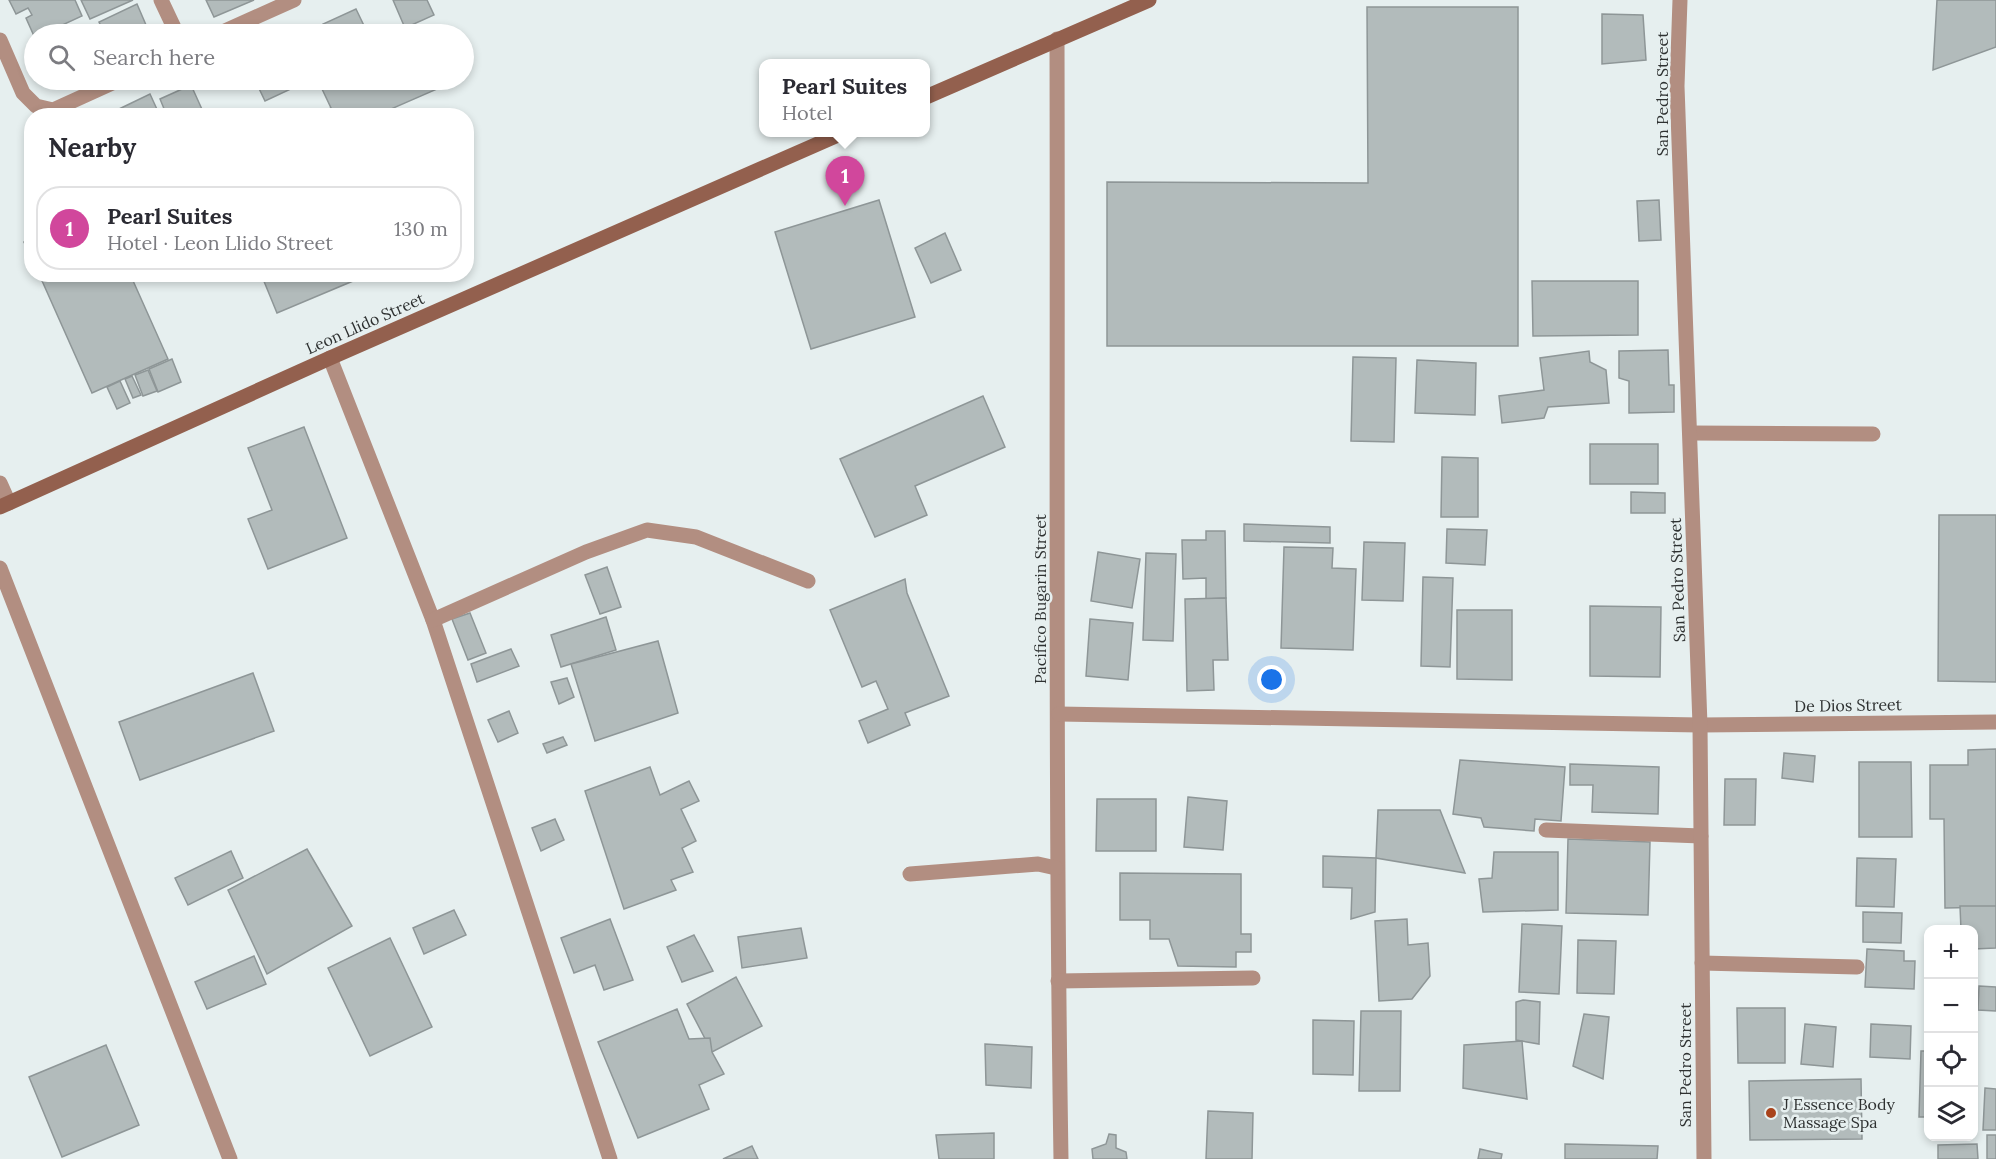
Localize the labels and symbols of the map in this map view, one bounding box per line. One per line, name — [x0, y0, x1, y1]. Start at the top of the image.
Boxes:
street label: San Pedro Street — [1652, 31, 1672, 156]
pin: 1 — [826, 156, 864, 206]
street label: Leon Llido Street — [303, 288, 428, 358]
street label: Pacifico Bugarin Street — [1030, 513, 1050, 684]
street label: San Pedro Street — [1665, 517, 1689, 643]
your location — [1257, 665, 1286, 694]
street label: De Dios Street — [1794, 694, 1903, 716]
street label: San Pedro Street — [1675, 1002, 1695, 1127]
place label: J Essence Body Massage Spa — [1782, 1094, 1895, 1132]
marker: J Essence Body Massage Spa — [1764, 1106, 1778, 1120]

